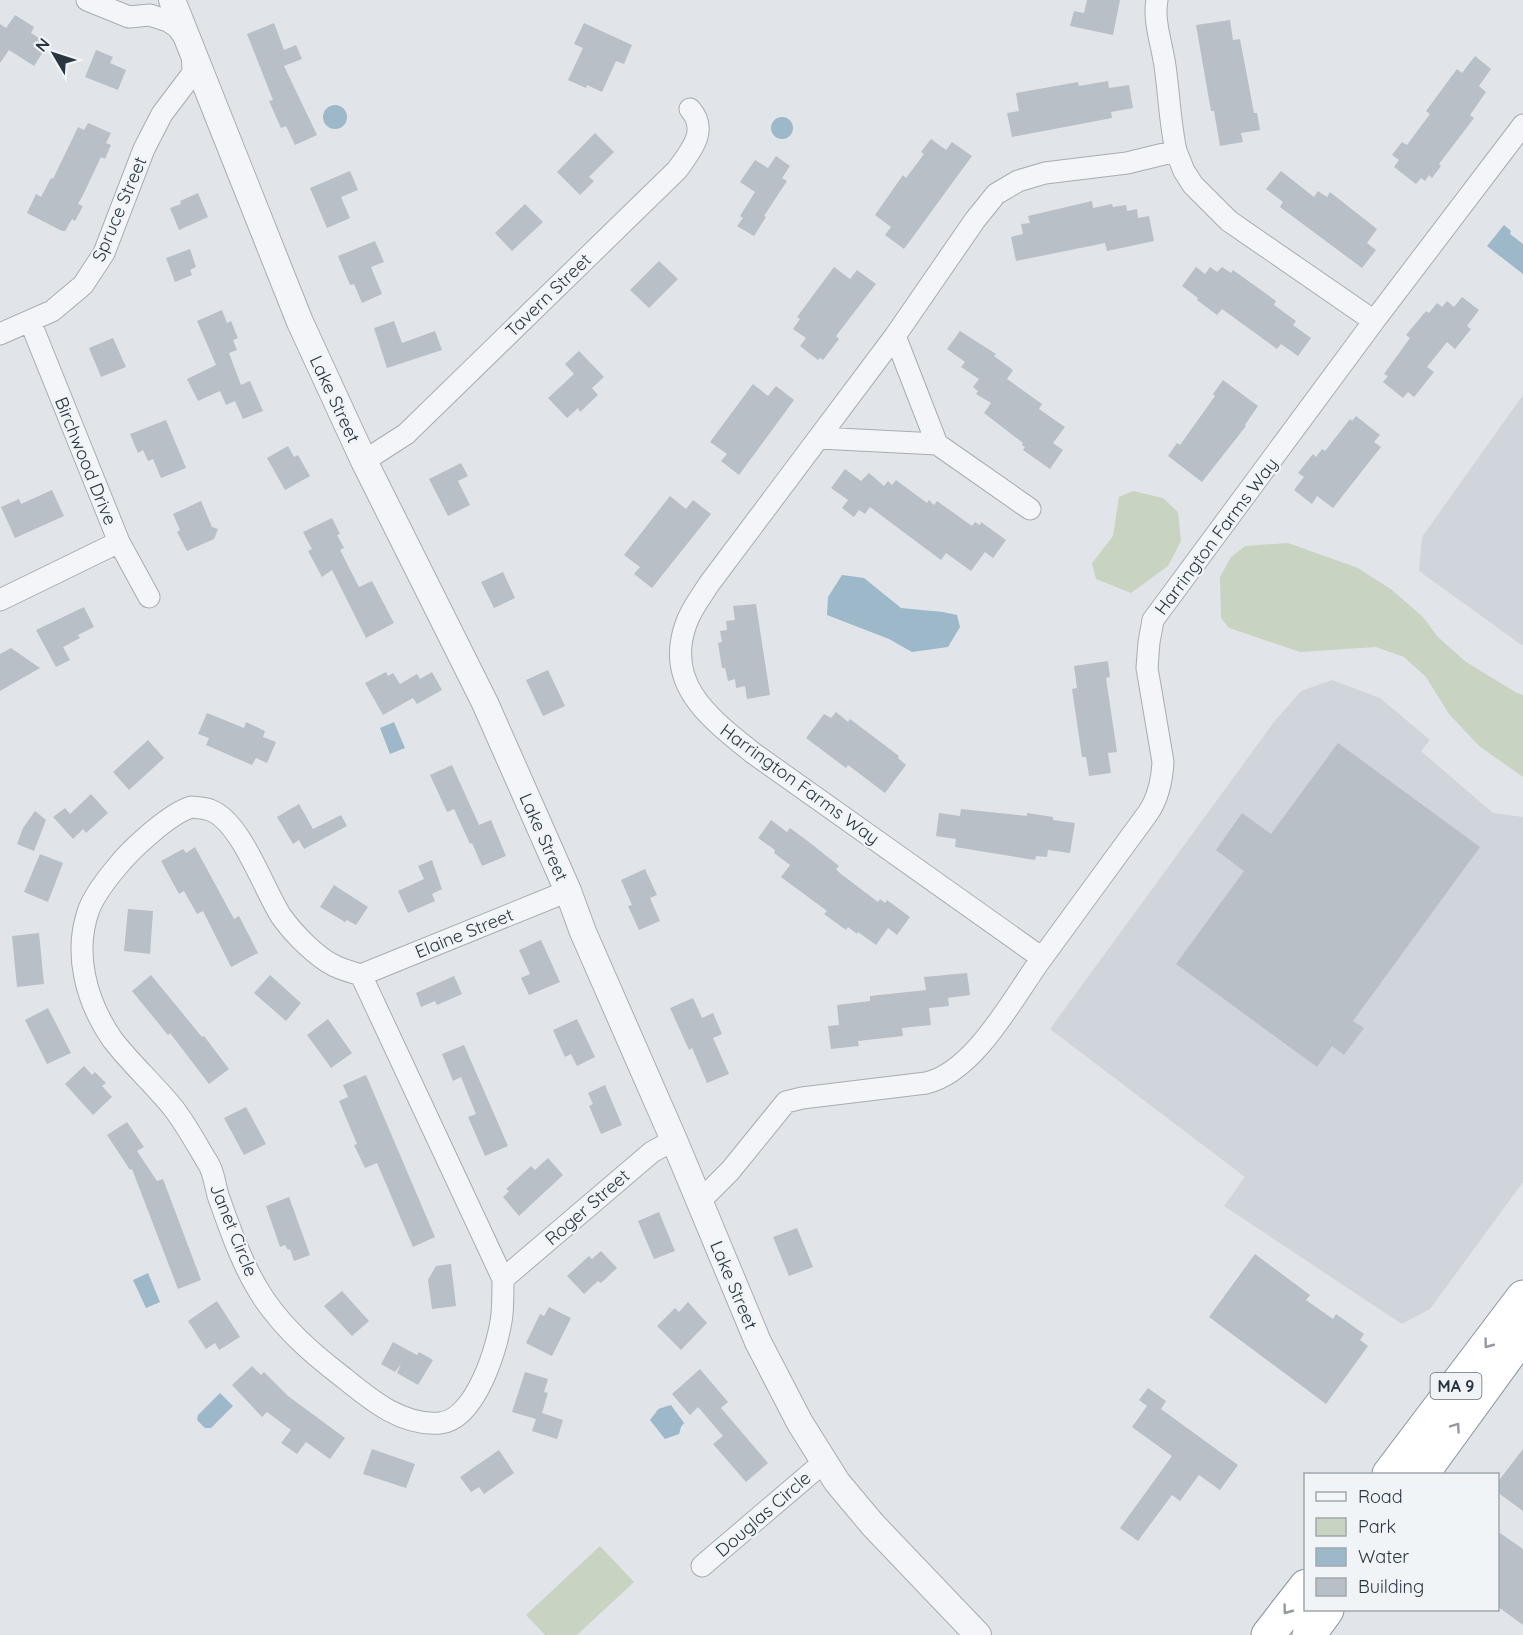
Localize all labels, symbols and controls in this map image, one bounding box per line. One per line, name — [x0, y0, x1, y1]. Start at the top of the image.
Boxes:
north arrow — [24, 24, 84, 84]
text: N — [31, 34, 54, 55]
street label: Spruce Street — [87, 153, 151, 265]
street label: Tavern Street — [500, 248, 596, 342]
street label: Lake Street — [305, 352, 365, 446]
street label: Birchwood Drive — [50, 394, 122, 528]
street label: Harrington Farms Way — [1149, 453, 1283, 619]
street label: Harrington Farms Way — [716, 718, 884, 850]
street label: Lake Street — [514, 789, 574, 885]
street label: Elaine Street — [412, 903, 516, 963]
street label: Roger Street — [540, 1164, 634, 1250]
street label: Janet Circle — [205, 1180, 263, 1280]
street label: Lake Street — [705, 1237, 763, 1333]
one-way arrow — [1485, 1337, 1496, 1348]
road number: MA 9 — [1430, 1373, 1482, 1399]
one-way arrow — [1449, 1423, 1460, 1434]
street label: Douglas Circle — [710, 1466, 816, 1562]
legend — [1304, 1473, 1499, 1611]
text: Road — [1358, 1485, 1403, 1508]
text: Park — [1358, 1515, 1396, 1538]
text: Water — [1358, 1545, 1409, 1568]
text: Building — [1358, 1575, 1424, 1598]
one-way arrow — [1283, 1604, 1294, 1615]

